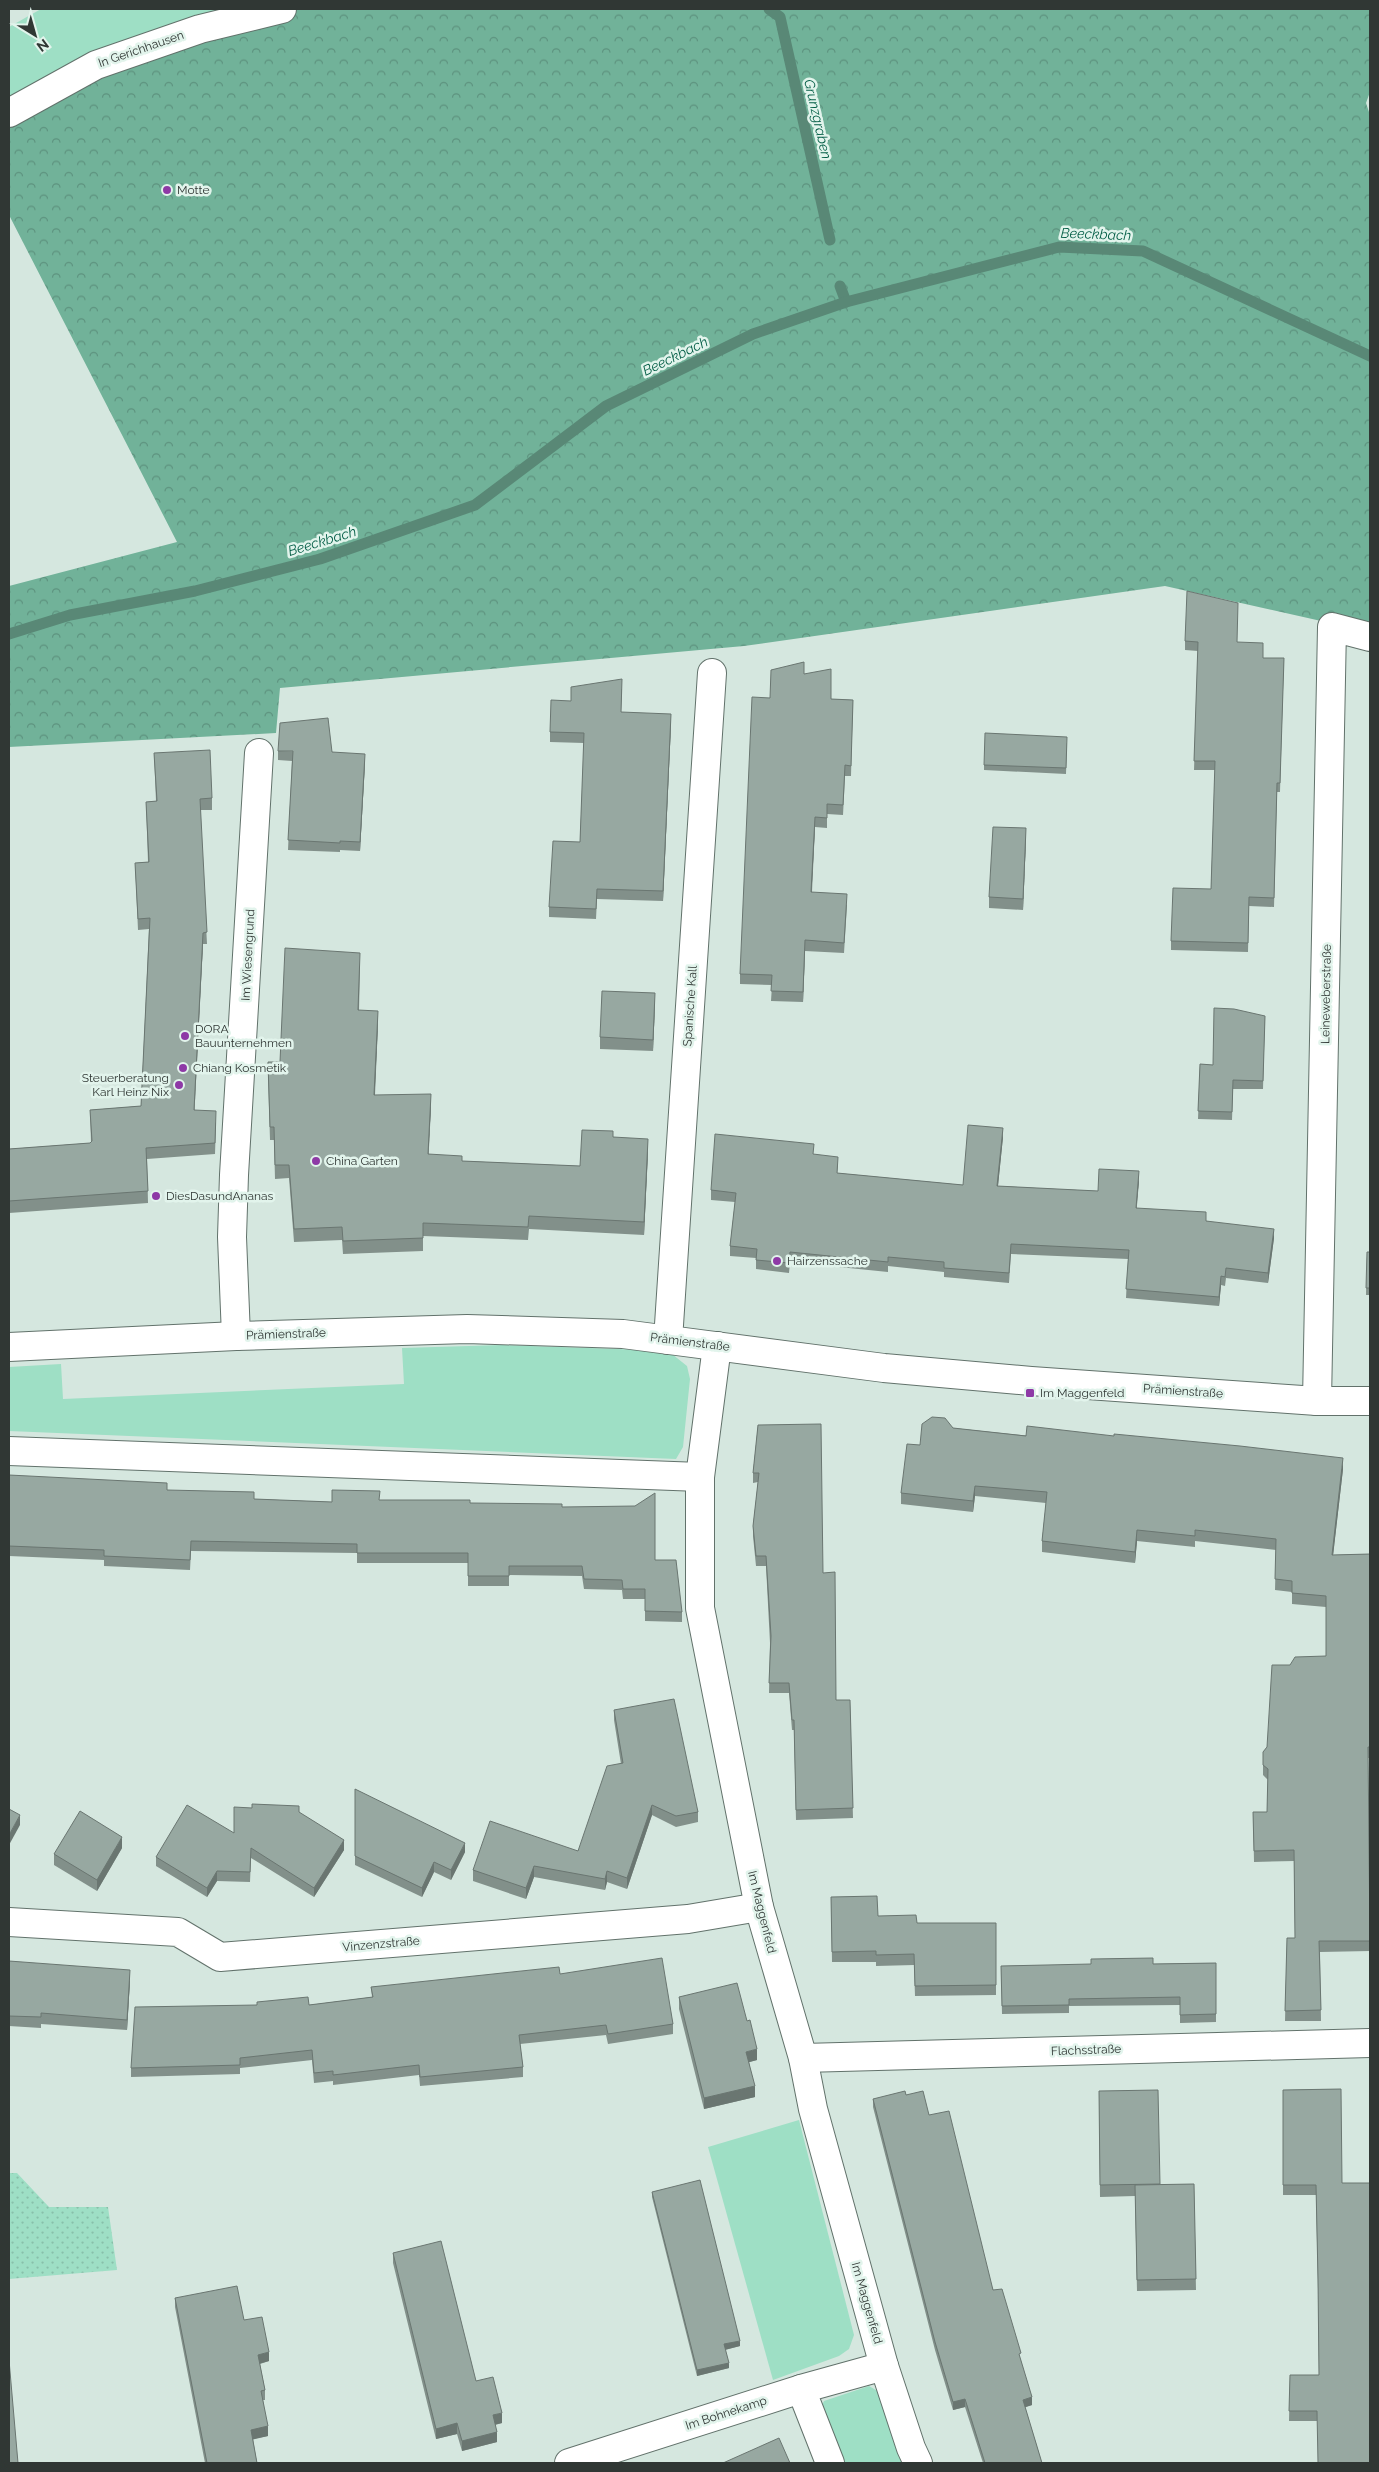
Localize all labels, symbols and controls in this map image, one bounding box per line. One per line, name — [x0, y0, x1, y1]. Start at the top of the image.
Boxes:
north arrow — [10, 10, 60, 60]
street label: In Gerichhausen — [96, 28, 186, 70]
text: N — [34, 36, 52, 55]
water label: Grunzgraben — [801, 77, 835, 161]
place label: Motte — [177, 183, 209, 197]
marker: Motte — [161, 184, 173, 196]
water label: Beeckbach — [1060, 225, 1132, 243]
water label: Beeckbach — [640, 333, 710, 379]
water label: Beeckbach — [286, 523, 358, 559]
street label: Im Wiesengrund — [239, 909, 257, 1001]
street label: Leineweberstraße — [1318, 944, 1334, 1044]
street label: Spanische Kall — [680, 964, 700, 1047]
place label: DORA Bauunternehmen — [195, 1022, 292, 1050]
marker: DORA Bauunternehmen — [179, 1030, 191, 1042]
place label: Chiang Kosmetik — [193, 1061, 287, 1075]
marker: Chiang Kosmetik — [177, 1062, 189, 1074]
place label: Steuerberatung Karl Heinz Nix — [82, 1071, 169, 1099]
marker: Steuerberatung Karl Heinz Nix — [173, 1079, 185, 1091]
place label: China Garten — [326, 1154, 398, 1168]
marker: China Garten — [310, 1155, 322, 1167]
place label: DiesDasundAnanas — [166, 1189, 274, 1203]
marker: DiesDasundAnanas — [150, 1190, 162, 1202]
place label: Hairzenssache — [787, 1254, 868, 1268]
marker: Hairzenssache — [771, 1255, 783, 1267]
street label: Prämienstraße — [246, 1326, 326, 1342]
street label: Prämienstraße — [649, 1330, 731, 1354]
street label: Prämienstraße — [1143, 1381, 1223, 1401]
place label: Im Maggenfeld — [1040, 1386, 1124, 1400]
marker: Im Maggenfeld — [1024, 1387, 1036, 1399]
street label: Im Maggenfeld — [745, 1869, 779, 1955]
street label: Vinzenzstraße — [342, 1934, 420, 1954]
street label: Flachsstraße — [1051, 2042, 1121, 2058]
street label: Im Maggenfeld — [849, 2260, 885, 2346]
street label: Im Bohnekamp — [684, 2393, 768, 2433]

